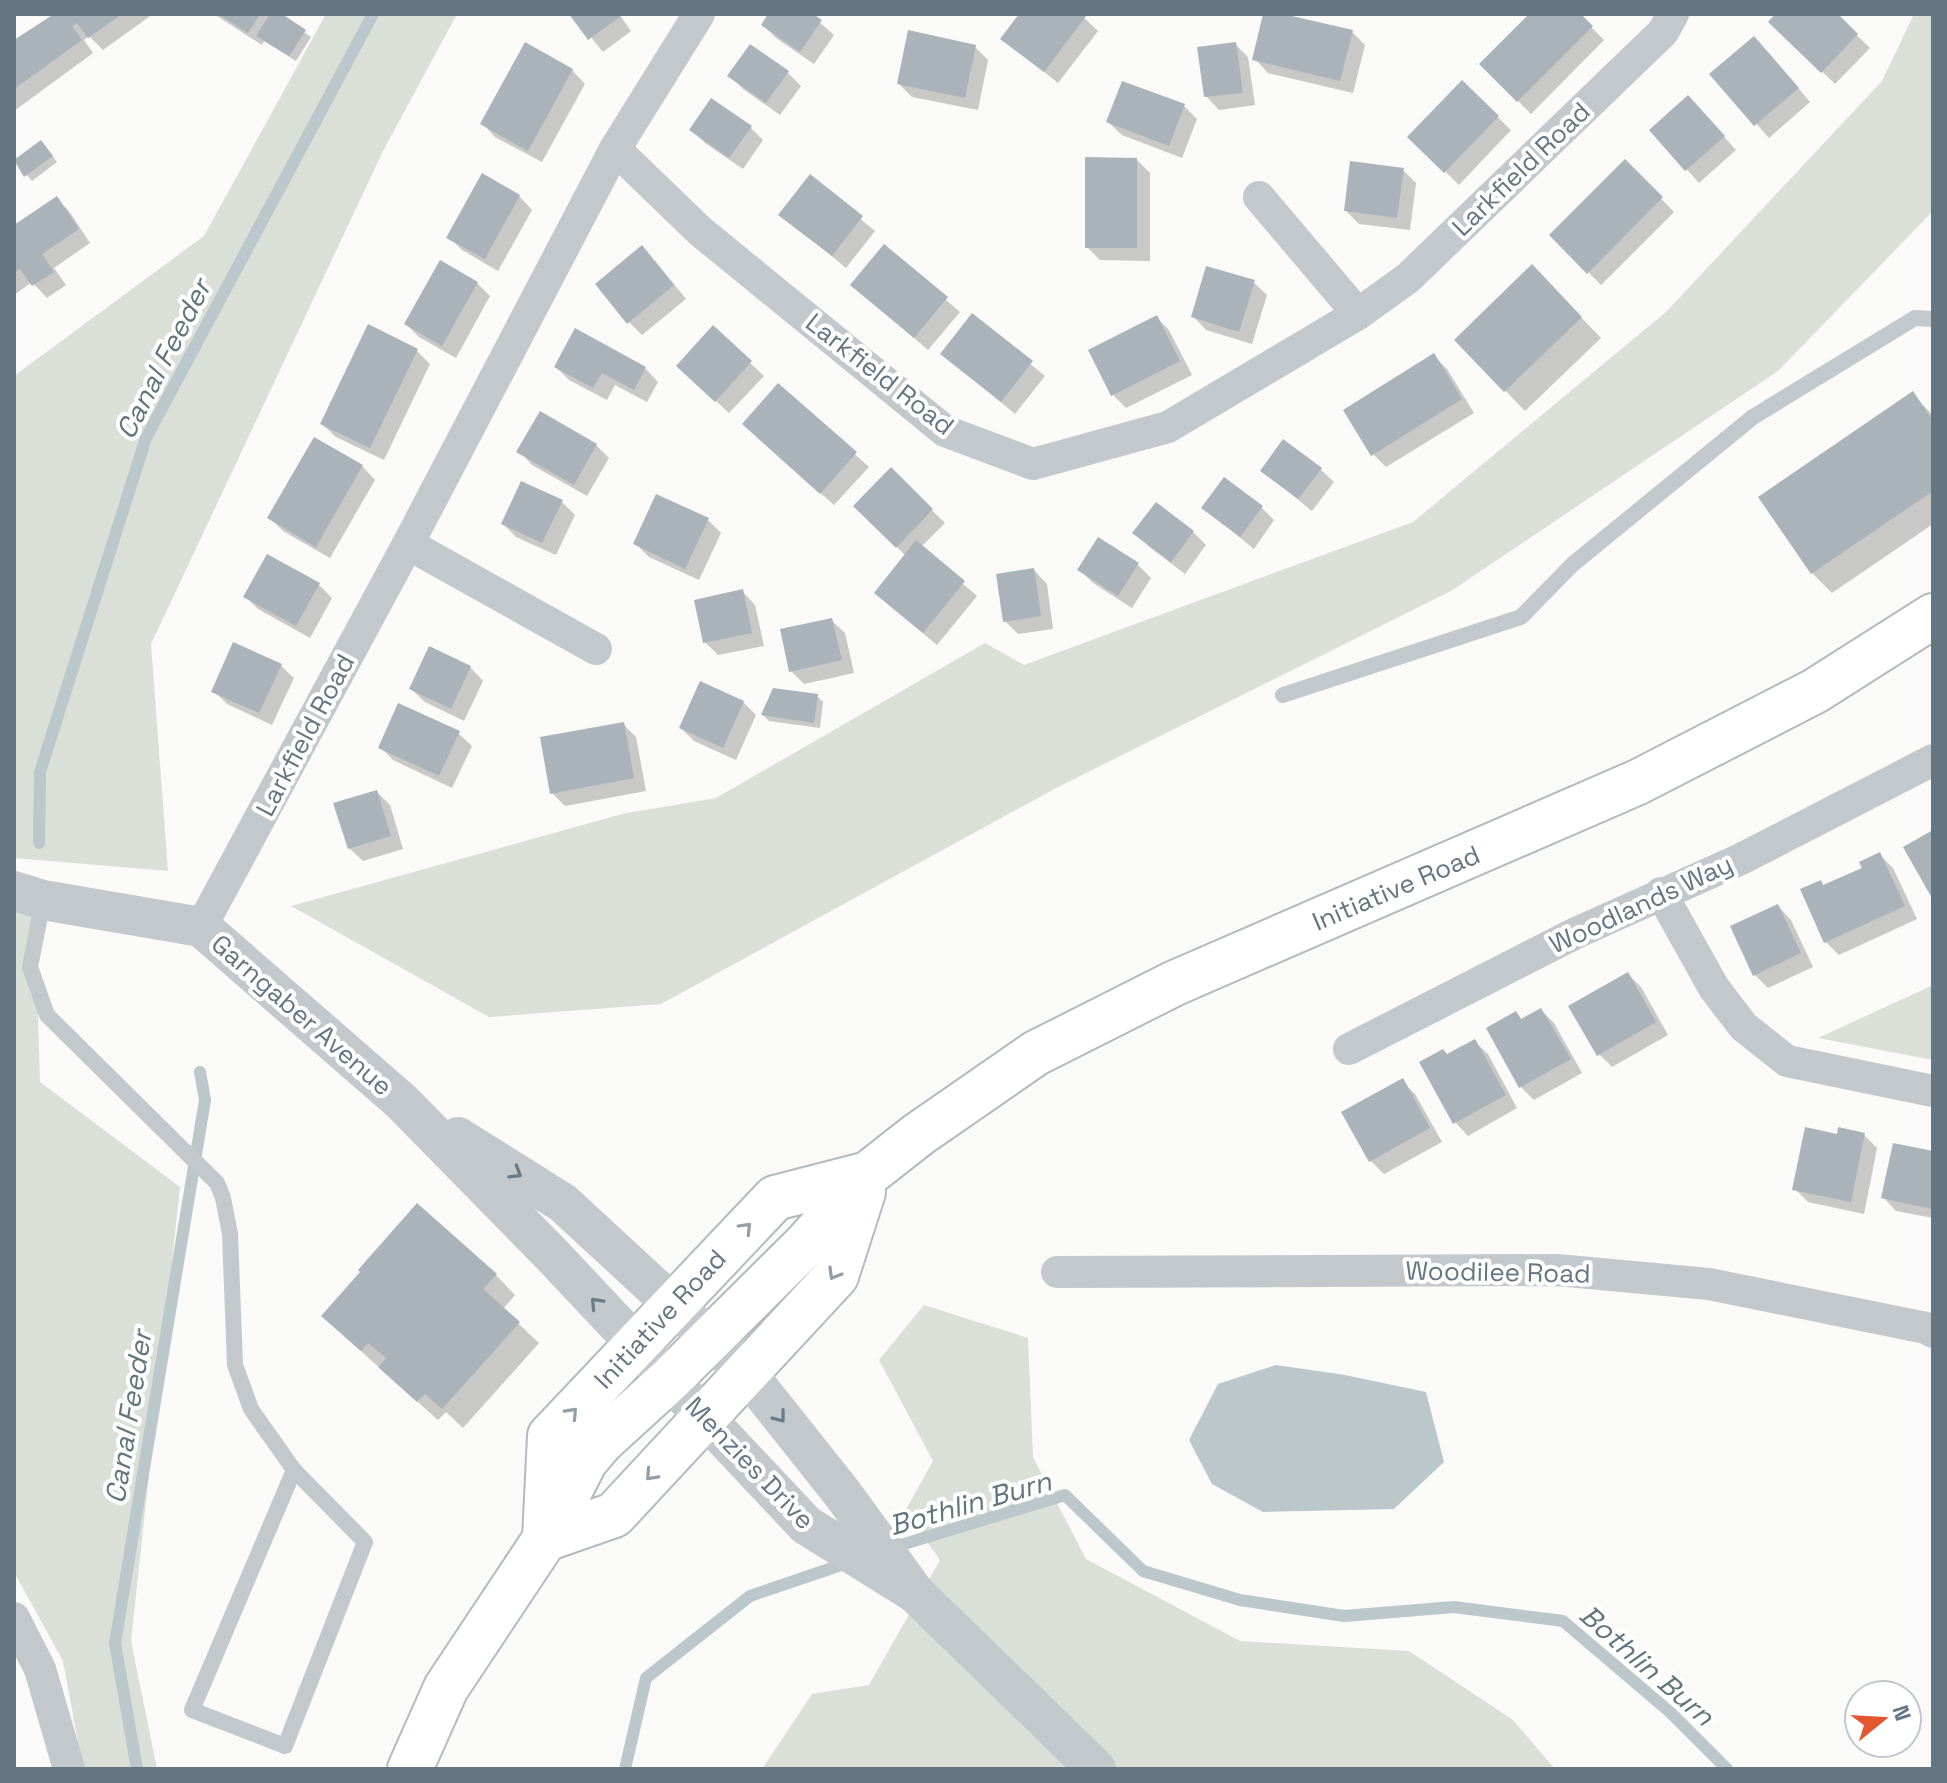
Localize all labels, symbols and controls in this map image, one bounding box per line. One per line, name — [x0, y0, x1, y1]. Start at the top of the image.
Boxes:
street label: Larkfield Road — [1445, 95, 1597, 243]
water label: Canal Feeder — [107, 270, 220, 445]
street label: Larkfield Road — [799, 305, 961, 443]
street label: Larkfield Road — [248, 648, 362, 822]
street label: Initiative Road — [1307, 837, 1485, 939]
street label: Woodlands Way — [1544, 847, 1738, 961]
street label: Garngaber Avenue — [204, 927, 400, 1103]
one-way arrow — [507, 1163, 521, 1178]
one-way arrow — [737, 1223, 751, 1237]
street label: Initiative Road — [587, 1242, 733, 1396]
street label: Woodilee Road — [1405, 1253, 1591, 1291]
one-way arrow — [828, 1265, 844, 1280]
one-way arrow — [592, 1297, 606, 1312]
water label: Canal Feeder — [97, 1325, 160, 1506]
street label: Menzies Drive — [678, 1389, 822, 1537]
one-way arrow — [563, 1408, 577, 1423]
one-way arrow — [771, 1408, 785, 1423]
water label: Bothlin Burn — [885, 1462, 1056, 1543]
one-way arrow — [646, 1466, 661, 1480]
water label: Bothlin Burn — [1572, 1597, 1722, 1734]
north arrow — [1843, 1679, 1923, 1759]
text: N — [1886, 1701, 1918, 1724]

